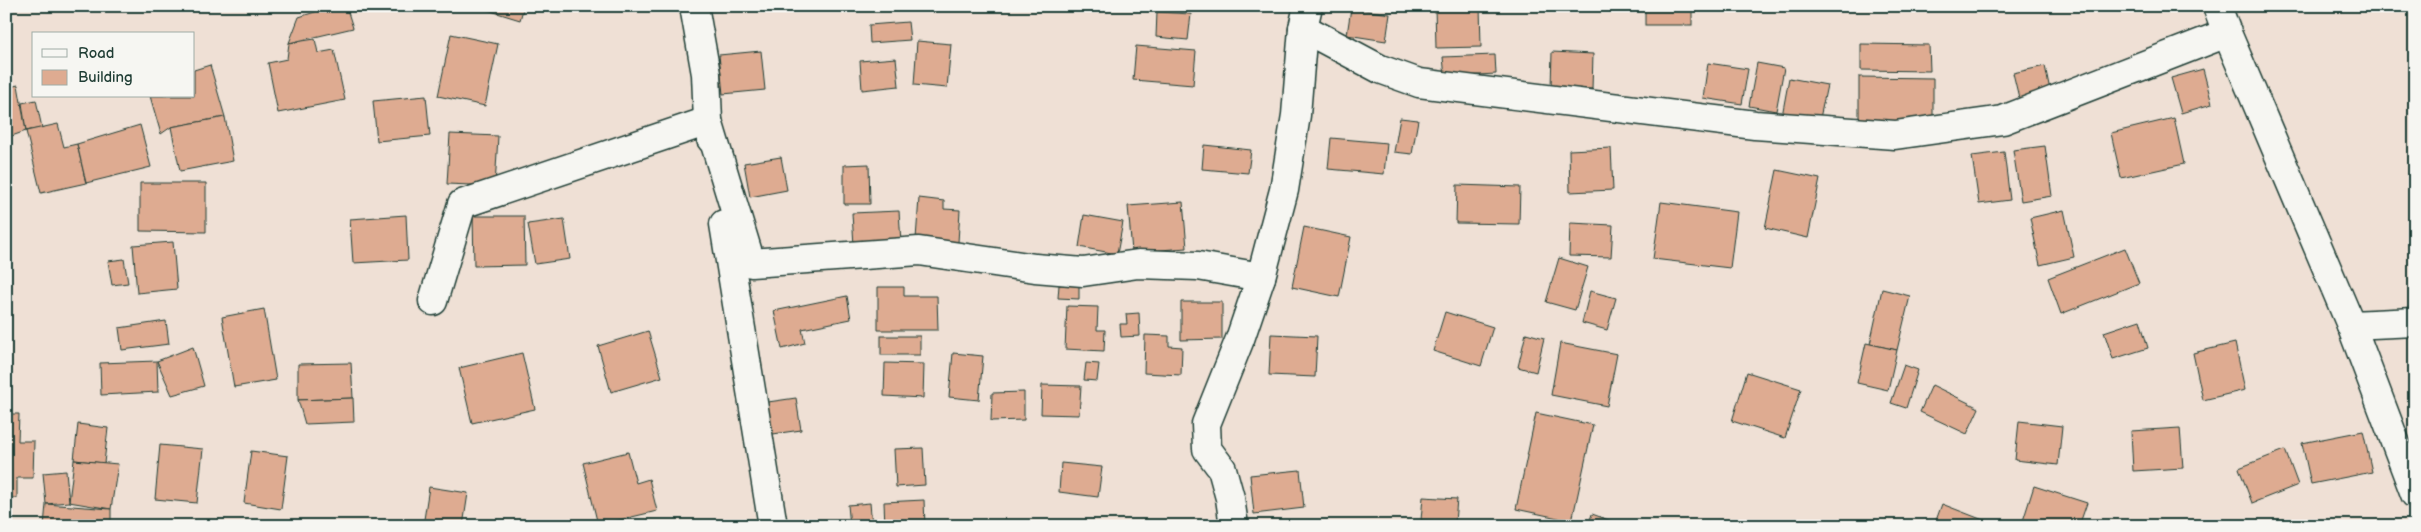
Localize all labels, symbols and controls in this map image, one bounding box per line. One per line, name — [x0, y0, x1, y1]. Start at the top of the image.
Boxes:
legend — [32, 32, 195, 98]
text: Road — [78, 44, 114, 63]
text: Building — [78, 68, 133, 87]

